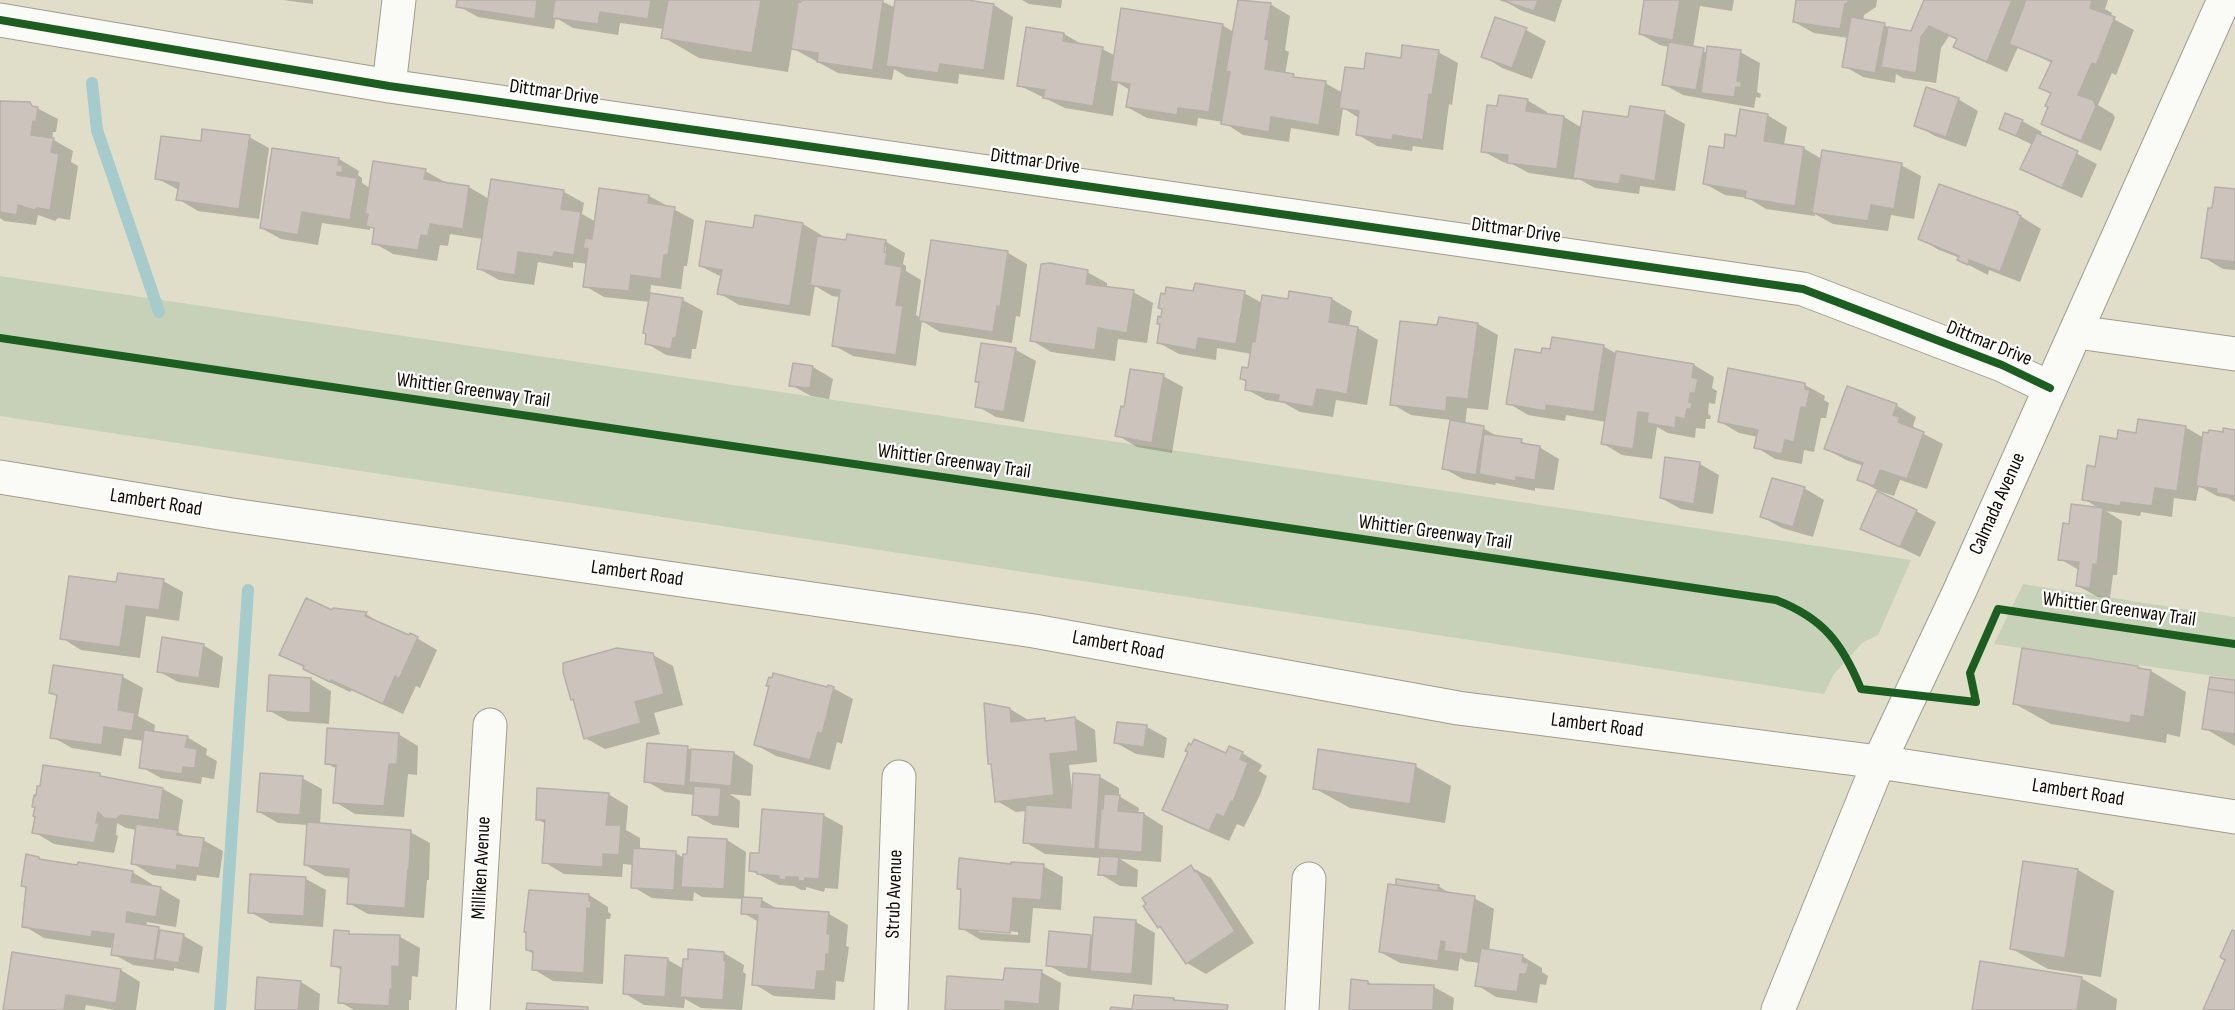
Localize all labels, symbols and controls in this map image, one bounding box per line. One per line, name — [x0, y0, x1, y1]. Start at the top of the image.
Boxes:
street label: Dittmar Drive — [508, 75, 600, 111]
street label: Dittmar Drive — [989, 144, 1081, 180]
street label: Dittmar Drive — [1470, 213, 1562, 249]
street label: Dittmar Drive — [1943, 316, 2035, 372]
street label: Whittier Greenway Trail — [395, 368, 551, 414]
street label: Whittier Greenway Trail — [876, 439, 1032, 485]
street label: Calmada Avenue — [1965, 449, 2031, 559]
street label: Lambert Road — [108, 484, 204, 522]
street label: Whittier Greenway Trail — [1357, 510, 1513, 556]
street label: Lambert Road — [589, 556, 685, 592]
street label: Whittier Greenway Trail — [2041, 587, 2197, 633]
street label: Lambert Road — [1070, 626, 1166, 666]
street label: Lambert Road — [1549, 708, 1645, 744]
street label: Lambert Road — [2030, 774, 2126, 812]
street label: Milliken Avenue — [467, 816, 497, 920]
street label: Strub Avenue — [881, 849, 909, 939]

